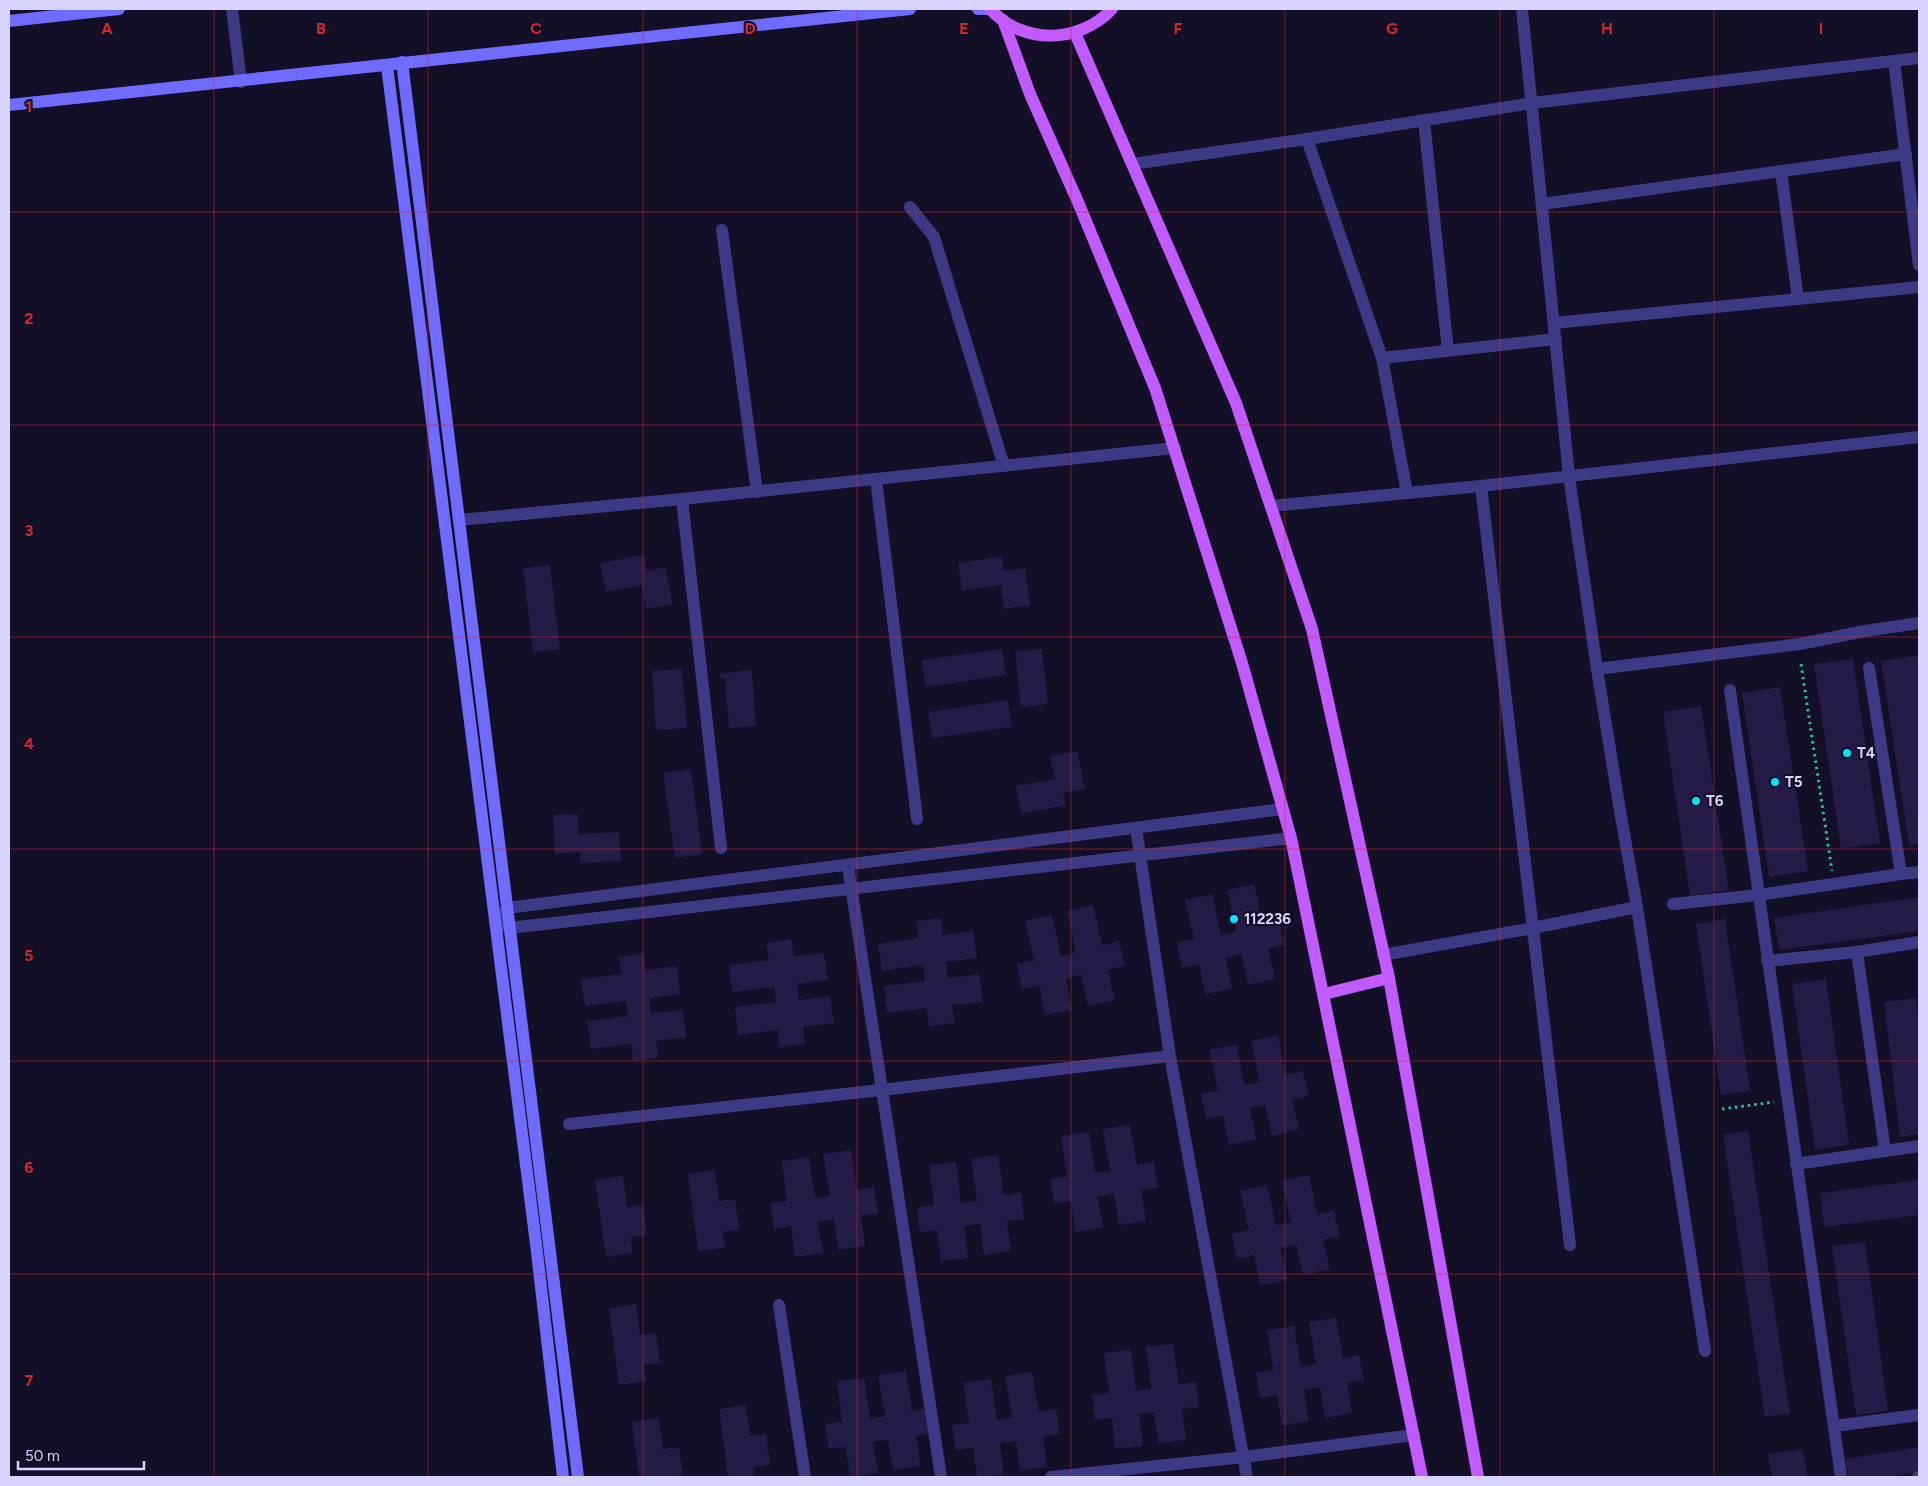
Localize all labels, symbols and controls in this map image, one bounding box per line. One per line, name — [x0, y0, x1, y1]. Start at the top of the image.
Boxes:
text: A — [101, 19, 113, 38]
text: B — [316, 19, 326, 38]
text: C — [530, 19, 542, 38]
text: D — [744, 19, 756, 38]
text: E — [959, 19, 969, 38]
text: F — [1174, 19, 1183, 38]
text: G — [1386, 19, 1398, 38]
text: H — [1601, 19, 1613, 38]
text: I — [1819, 19, 1823, 38]
text: 1 — [26, 97, 32, 116]
text: 2 — [24, 309, 34, 328]
text: 3 — [25, 521, 34, 540]
text: 4 — [24, 734, 34, 753]
place label: T4 — [1857, 744, 1876, 762]
marker: T4 — [1841, 747, 1853, 759]
place label: T5 — [1785, 773, 1803, 791]
marker: T5 — [1769, 776, 1781, 788]
place label: T6 — [1706, 792, 1724, 810]
marker: T6 — [1690, 795, 1702, 807]
place label: 112236 — [1244, 910, 1291, 928]
marker: 112236 — [1228, 913, 1240, 925]
text: 5 — [24, 946, 34, 965]
text: 6 — [24, 1158, 34, 1177]
text: 7 — [25, 1371, 34, 1390]
scale bar — [18, 1438, 144, 1470]
text: 50 m — [25, 1447, 60, 1465]

